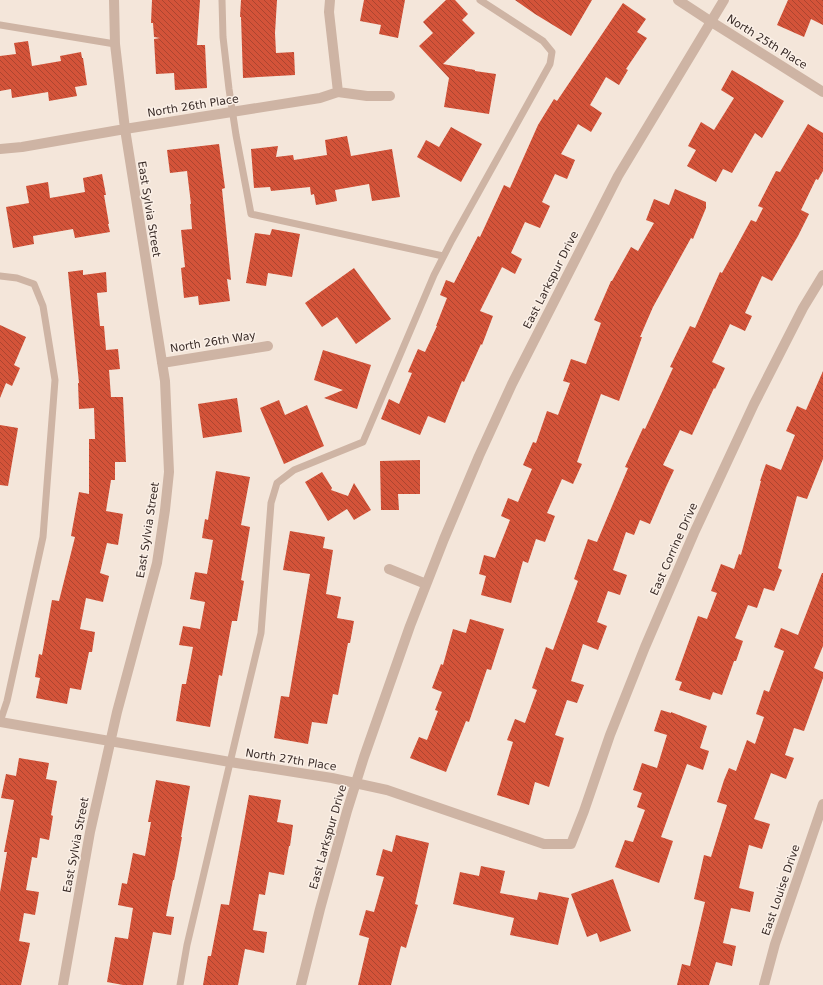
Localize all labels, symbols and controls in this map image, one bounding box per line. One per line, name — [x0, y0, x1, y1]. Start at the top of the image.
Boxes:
street label: North 25th Place — [724, 12, 810, 72]
street label: North 26th Place — [146, 92, 240, 120]
street label: East Sylvia Street — [135, 160, 163, 259]
street label: East Larkspur Drive — [521, 229, 581, 331]
street label: North 26th Way — [169, 329, 257, 355]
street label: East Sylvia Street — [134, 480, 162, 579]
street label: East Corrine Drive — [648, 500, 700, 597]
street label: North 27th Place — [244, 746, 338, 774]
street label: East Larkspur Drive — [307, 783, 349, 891]
street label: East Sylvia Street — [60, 795, 92, 894]
street label: East Louise Drive — [759, 843, 803, 937]

